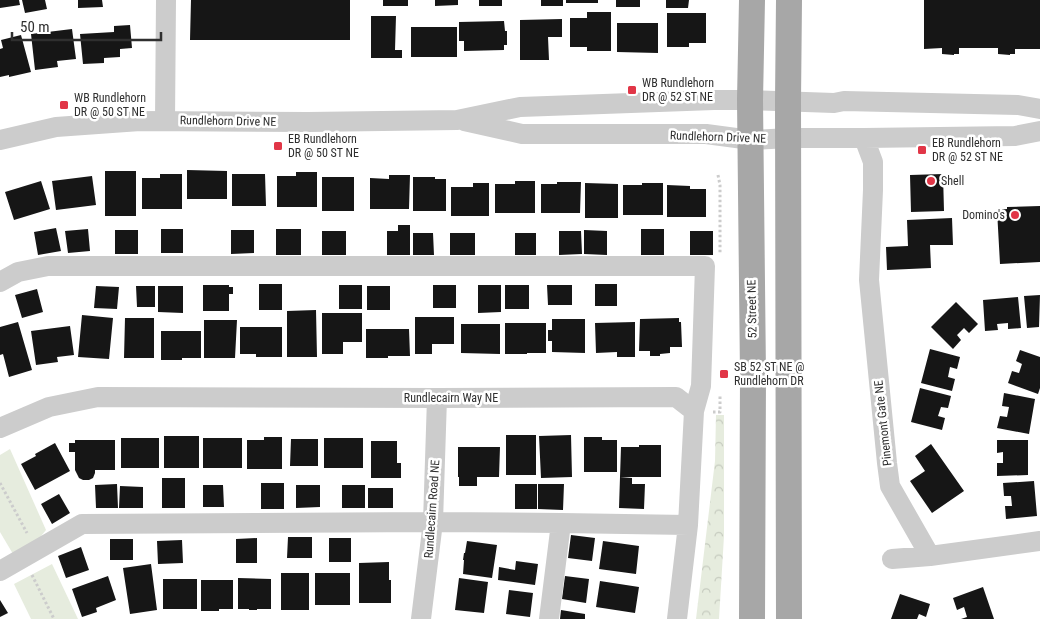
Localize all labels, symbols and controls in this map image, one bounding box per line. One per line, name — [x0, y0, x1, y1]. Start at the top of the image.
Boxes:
scale bar — [12, 10, 161, 42]
text: 50 m — [20, 18, 50, 36]
place label: WB Rundlehorn DR @ 52 ST NE — [642, 76, 714, 104]
marker: WB Rundlehorn DR @ 52 ST NE — [626, 84, 638, 96]
place label: WB Rundlehorn DR @ 50 ST NE — [74, 91, 146, 119]
marker: WB Rundlehorn DR @ 50 ST NE — [58, 99, 70, 111]
street label: Rundlehorn Drive NE — [180, 113, 276, 129]
street label: Rundlehorn Drive NE — [670, 128, 766, 146]
place label: EB Rundlehorn DR @ 50 ST NE — [288, 132, 359, 160]
place label: EB Rundlehorn DR @ 52 ST NE — [932, 136, 1003, 164]
marker: EB Rundlehorn DR @ 50 ST NE — [272, 140, 284, 152]
marker: EB Rundlehorn DR @ 52 ST NE — [916, 144, 928, 156]
place label: Shell — [941, 174, 964, 188]
marker: Shell — [925, 175, 937, 187]
place label: Domino's — [962, 208, 1005, 222]
marker: Domino's — [1009, 209, 1021, 221]
street label: 52 Street NE — [744, 279, 760, 339]
place label: SB 52 ST NE @ Rundlehorn DR — [734, 360, 805, 388]
marker: SB 52 ST NE @ Rundlehorn DR — [718, 368, 730, 380]
street label: Pinemont Gate NE — [872, 379, 894, 467]
street label: Rundlecairn Way NE — [404, 391, 498, 405]
street label: Rundlecairn Road NE — [422, 459, 442, 559]

